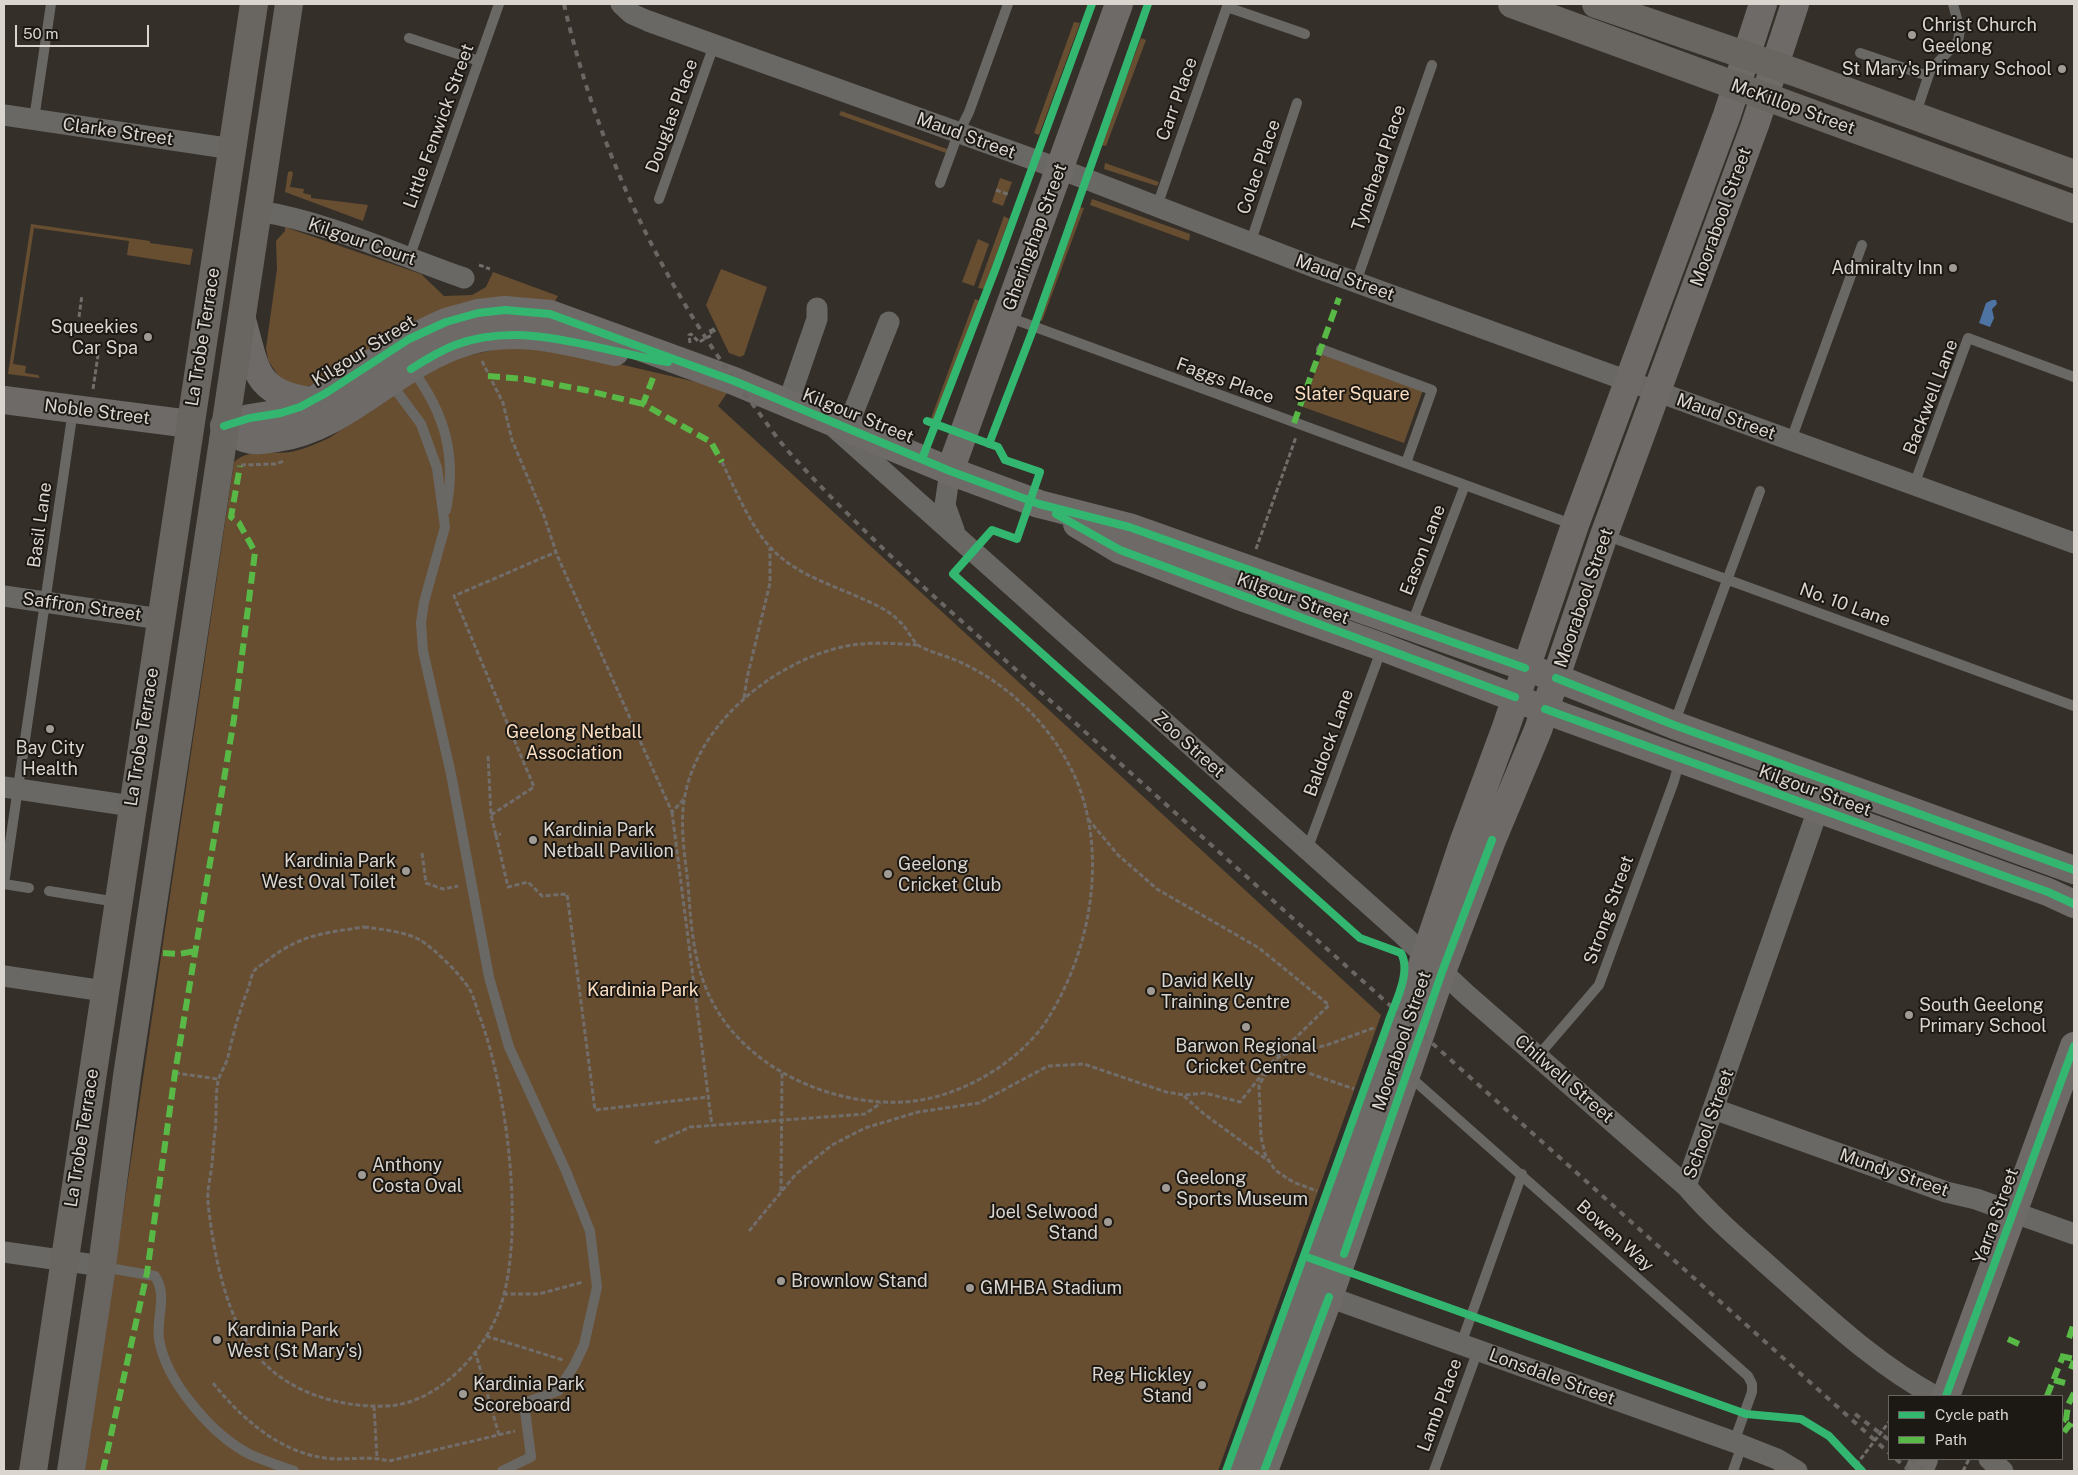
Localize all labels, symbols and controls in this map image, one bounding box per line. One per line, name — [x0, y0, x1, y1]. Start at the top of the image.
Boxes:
place label: Christ Church Geelong — [1922, 14, 2037, 56]
scale bar — [18, 15, 151, 47]
text: 50 m — [23, 25, 58, 42]
marker: Christ Church Geelong — [1906, 29, 1918, 41]
street label: Little Fenwick Street — [399, 41, 479, 211]
street label: Carr Place — [1152, 54, 1202, 144]
street label: Douglas Place — [641, 56, 703, 176]
place label: St Mary's Primary School — [1842, 58, 2052, 80]
marker: St Mary's Primary School — [2056, 63, 2068, 75]
street label: McKillop Street — [1728, 75, 1858, 139]
street label: Tynehead Place — [1347, 102, 1411, 234]
street label: Maud Street — [913, 108, 1019, 164]
street label: Clarke Street — [61, 114, 175, 150]
street label: Colac Place — [1233, 117, 1285, 217]
street label: Moorabool Street — [1686, 145, 1756, 289]
street label: Gheringhap Street — [998, 161, 1072, 313]
street label: Kilgour Court — [305, 213, 419, 271]
street label: Maud Street — [1292, 250, 1398, 306]
place label: Admiralty Inn — [1831, 257, 1943, 279]
marker: Admiralty Inn — [1947, 262, 1959, 274]
street label: La Trobe Terrace — [181, 266, 225, 408]
street label: Kilgour Street — [308, 311, 420, 391]
place label: Squeekies Car Spa — [51, 316, 138, 358]
marker: Squeekies Car Spa — [142, 331, 154, 343]
street label: Backwell Lane — [1899, 336, 1963, 458]
street label: Faggs Place — [1173, 353, 1277, 409]
park label: Slater Square — [1294, 383, 1410, 405]
street label: Kilgour Street — [799, 384, 917, 448]
street label: Maud Street — [1673, 389, 1779, 445]
street label: Noble Street — [43, 395, 151, 429]
street label: Basil Lane — [23, 481, 57, 569]
street label: Eason Lane — [1396, 502, 1450, 598]
street label: Moorabool Street — [1550, 525, 1618, 671]
street label: Kilgour Street — [1234, 569, 1352, 629]
street label: No. 10 Lane — [1796, 579, 1894, 631]
street label: Saffron Street — [21, 588, 143, 626]
street label: La Trobe Terrace — [120, 666, 164, 808]
street label: Baldock Lane — [1300, 686, 1358, 800]
street label: Zoo Street — [1149, 707, 1229, 783]
park label: Geelong Netball Association — [506, 721, 642, 764]
marker: Bay City Health — [44, 723, 56, 735]
place label: Bay City Health — [15, 737, 85, 780]
street label: Kilgour Street — [1756, 761, 1874, 821]
place label: Kardinia Park Netball Pavilion — [543, 819, 674, 862]
marker: Kardinia Park Netball Pavilion — [527, 834, 539, 846]
place label: Kardinia Park West Oval Toilet — [261, 850, 396, 892]
place label: Geelong Cricket Club — [898, 853, 1001, 896]
street label: Strong Street — [1579, 853, 1639, 967]
marker: Kardinia Park West Oval Toilet — [400, 865, 412, 877]
marker: Geelong Cricket Club — [882, 868, 894, 880]
street label: Moorabool Street — [1368, 968, 1436, 1114]
place label: David Kelly Training Centre — [1161, 970, 1290, 1012]
park label: Kardinia Park — [587, 979, 699, 1001]
marker: David Kelly Training Centre — [1145, 985, 1157, 997]
place label: South Geelong Primary School — [1919, 994, 2047, 1036]
marker: South Geelong Primary School — [1903, 1009, 1915, 1021]
marker: Barwon Regional Cricket Centre — [1240, 1021, 1252, 1033]
street label: Chilwell Street — [1510, 1030, 1618, 1128]
place label: Barwon Regional Cricket Centre — [1175, 1035, 1317, 1078]
street label: School Street — [1679, 1066, 1739, 1182]
street label: La Trobe Terrace — [60, 1067, 104, 1209]
street label: Mundy Street — [1836, 1144, 1952, 1202]
place label: Anthony Costa Oval — [372, 1154, 462, 1196]
street label: Yarra Street — [1969, 1165, 2023, 1267]
place label: Geelong Sports Museum — [1176, 1167, 1308, 1210]
marker: Anthony Costa Oval — [356, 1169, 368, 1181]
marker: Geelong Sports Museum — [1160, 1182, 1172, 1194]
street label: Bowen Way — [1572, 1196, 1658, 1276]
place label: Joel Selwood Stand — [989, 1201, 1098, 1244]
marker: Joel Selwood Stand — [1102, 1216, 1114, 1228]
place label: Brownlow Stand — [791, 1270, 928, 1292]
marker: Brownlow Stand — [775, 1275, 787, 1287]
place label: GMHBA Stadium — [980, 1277, 1122, 1299]
marker: GMHBA Stadium — [964, 1282, 976, 1294]
place label: Kardinia Park West (St Mary's) — [227, 1319, 363, 1362]
marker: Kardinia Park West (St Mary's) — [211, 1334, 223, 1346]
street label: Lonsdale Street — [1486, 1344, 1618, 1410]
street label: Lamb Place — [1413, 1356, 1467, 1454]
place label: Reg Hickley Stand — [1092, 1364, 1192, 1406]
place label: Kardinia Park Scoreboard — [473, 1373, 585, 1416]
marker: Reg Hickley Stand — [1196, 1379, 1208, 1391]
marker: Kardinia Park Scoreboard — [457, 1388, 469, 1400]
legend — [1888, 1395, 2063, 1460]
text: Cycle path — [1935, 1406, 2009, 1423]
text: Path — [1935, 1431, 1967, 1448]

